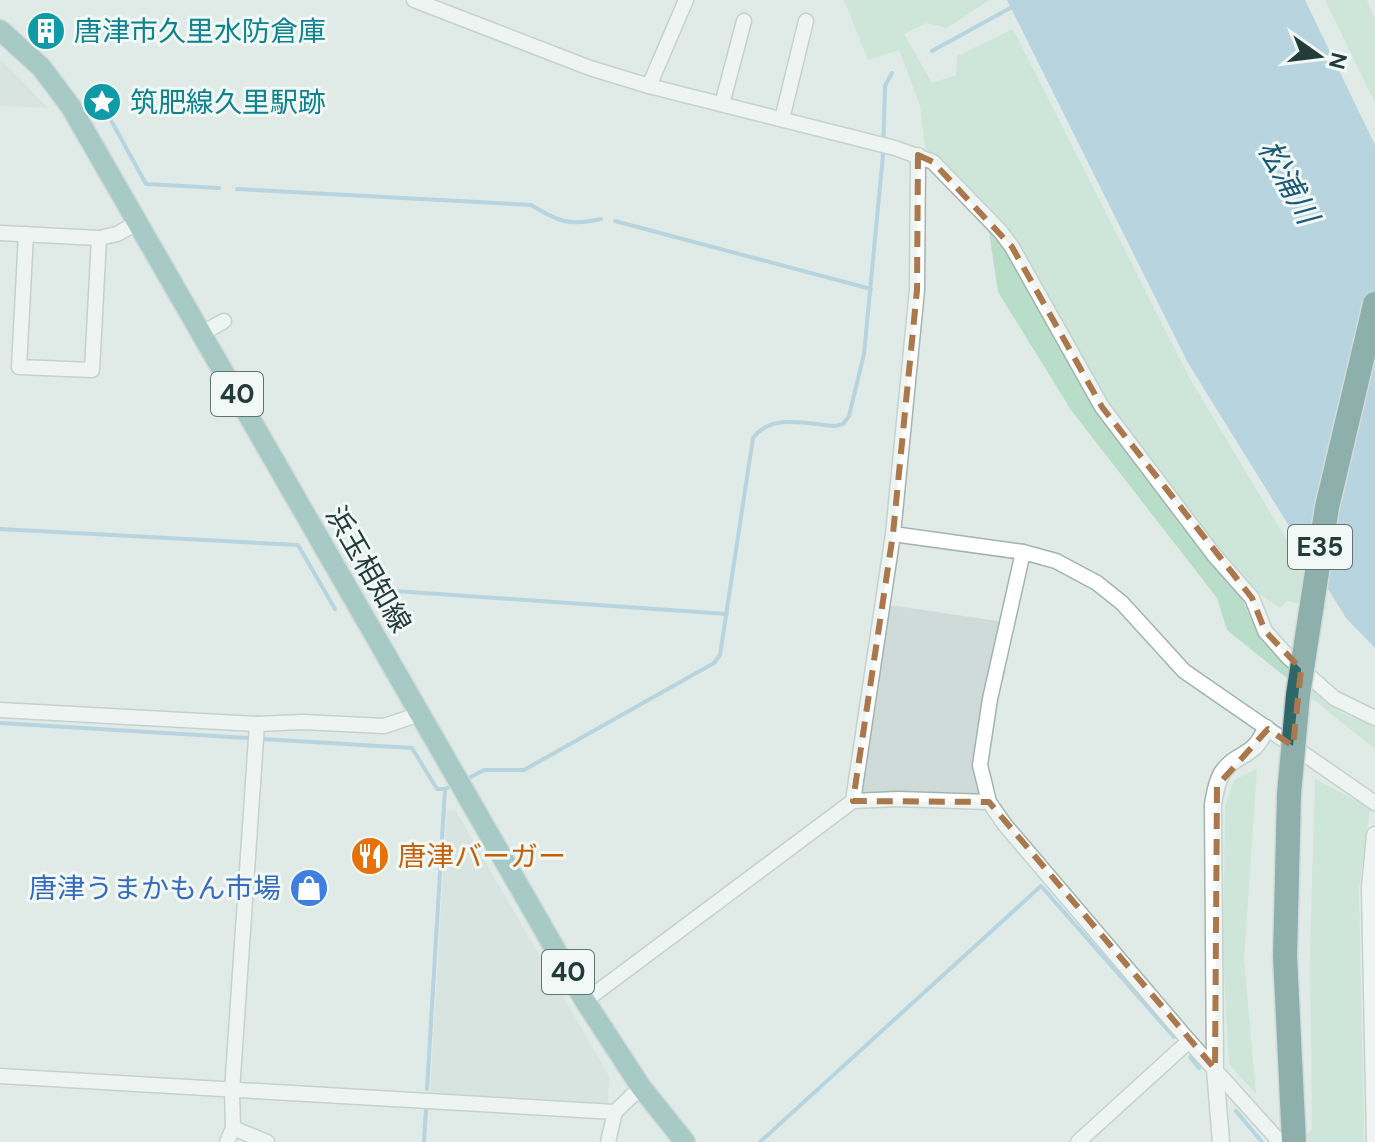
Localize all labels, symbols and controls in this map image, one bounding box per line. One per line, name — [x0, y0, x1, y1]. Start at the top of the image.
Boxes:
building icon: 唐津市久里水防倉庫 — [25, 10, 67, 52]
place label: 唐津市久里水防倉庫 — [74, 13, 326, 50]
north arrow — [1279, 16, 1359, 96]
text: N — [1322, 49, 1354, 72]
place icon: 筑肥線久里駅跡 — [81, 81, 123, 123]
place label: 筑肥線久里駅跡 — [130, 84, 326, 121]
water label: 松浦川 — [1250, 133, 1329, 233]
road number: 40 — [211, 372, 263, 416]
street label: 浜玉相知線 — [318, 499, 420, 639]
road number: E35 — [1288, 525, 1352, 569]
restaurant icon: 唐津バーガー — [349, 835, 391, 877]
place label: 唐津バーガー — [398, 838, 566, 875]
shop icon: 唐津うまかもん市場 — [288, 867, 330, 909]
place label: 唐津うまかもん市場 — [29, 870, 281, 907]
road number: 40 — [542, 950, 594, 994]

